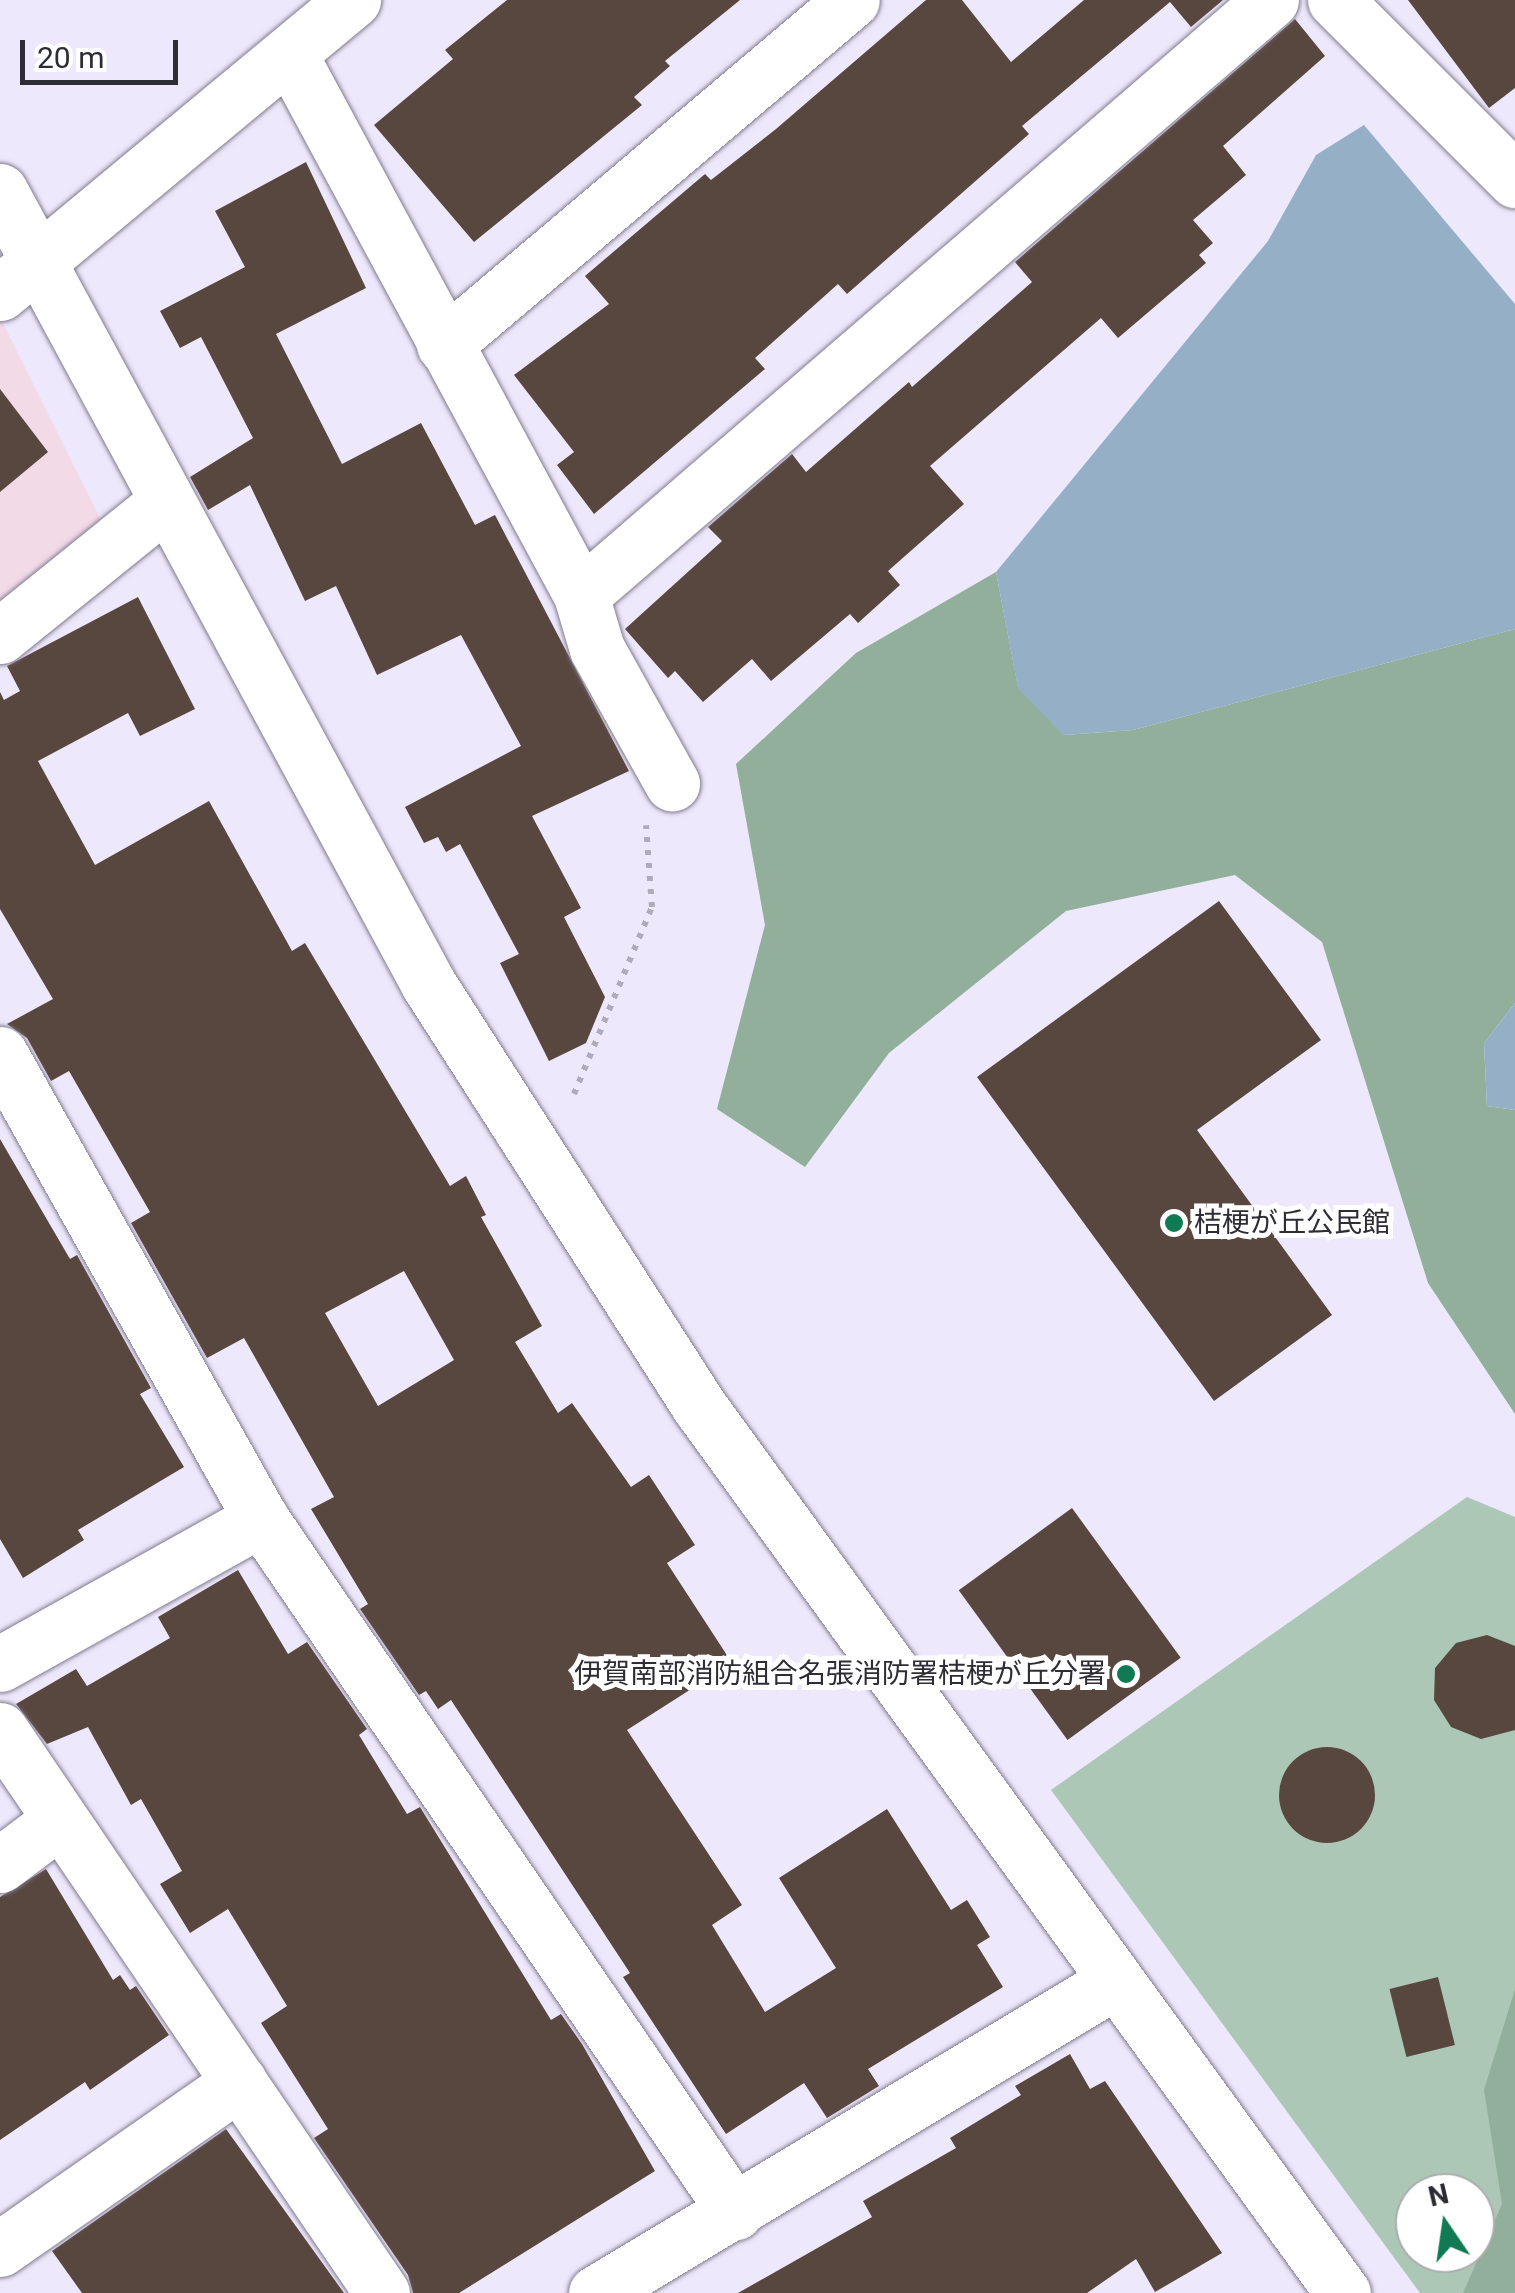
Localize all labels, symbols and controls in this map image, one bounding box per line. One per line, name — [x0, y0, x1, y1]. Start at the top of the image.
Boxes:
scale bar — [25, 20, 182, 82]
text: 20 m — [37, 40, 104, 75]
place label: 桔梗が丘公民館 — [1194, 1206, 1390, 1240]
marker: 桔梗が丘公民館 — [1163, 1212, 1185, 1234]
place label: 伊賀南部消防組合名張消防署桔梗が丘分署 — [574, 1657, 1106, 1691]
marker: 伊賀南部消防組合名張消防署桔梗が丘分署 — [1115, 1663, 1137, 1685]
north arrow — [1395, 2173, 1495, 2273]
text: N — [1425, 2177, 1452, 2214]

